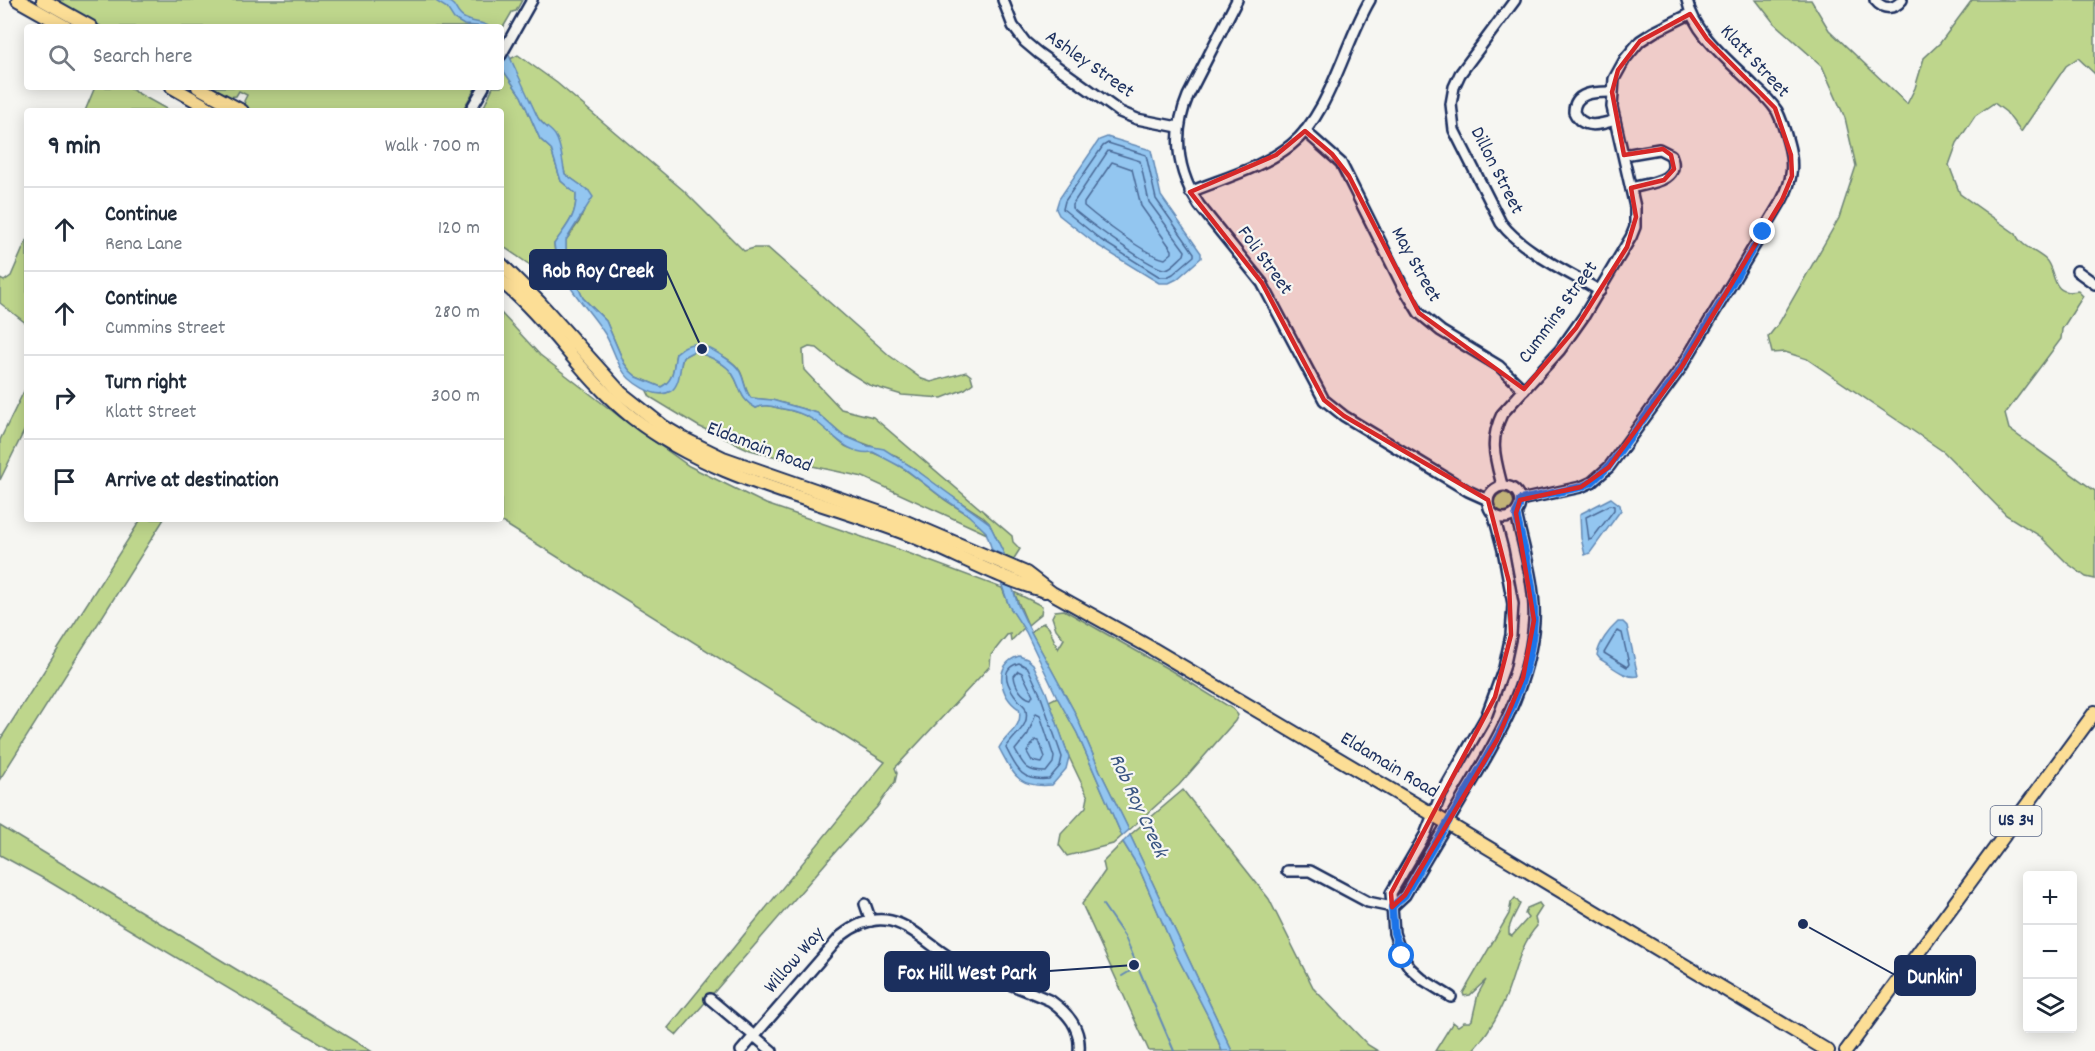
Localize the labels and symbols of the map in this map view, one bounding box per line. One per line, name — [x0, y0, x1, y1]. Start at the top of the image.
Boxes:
street label: Klatt Street — [1713, 19, 1795, 105]
street label: Ashley Street — [1039, 24, 1139, 106]
street label: Dillon Street — [1462, 122, 1530, 220]
route end — [1749, 218, 1775, 244]
street label: Foli Street — [1229, 221, 1299, 301]
street label: May Street — [1383, 222, 1447, 308]
callout: Rob Roy Creek — [530, 250, 666, 289]
street label: Cummins Street — [1512, 256, 1606, 370]
text: Rob Roy Creek — [542, 258, 654, 288]
street label: Eldamain Road — [702, 415, 816, 481]
street label: Eldamain Road — [1334, 726, 1444, 806]
water label: Rob Roy Creek — [1100, 749, 1175, 865]
road number: US 34 — [1990, 806, 2042, 836]
street label: Willow Way — [758, 921, 832, 1000]
route start — [1388, 942, 1414, 968]
callout: Fox Hill West Park — [885, 952, 1049, 991]
callout: Dunkin' — [1895, 956, 1975, 995]
text: Fox Hill West Park — [897, 960, 1037, 990]
text: Dunkin' — [1907, 964, 1963, 994]

